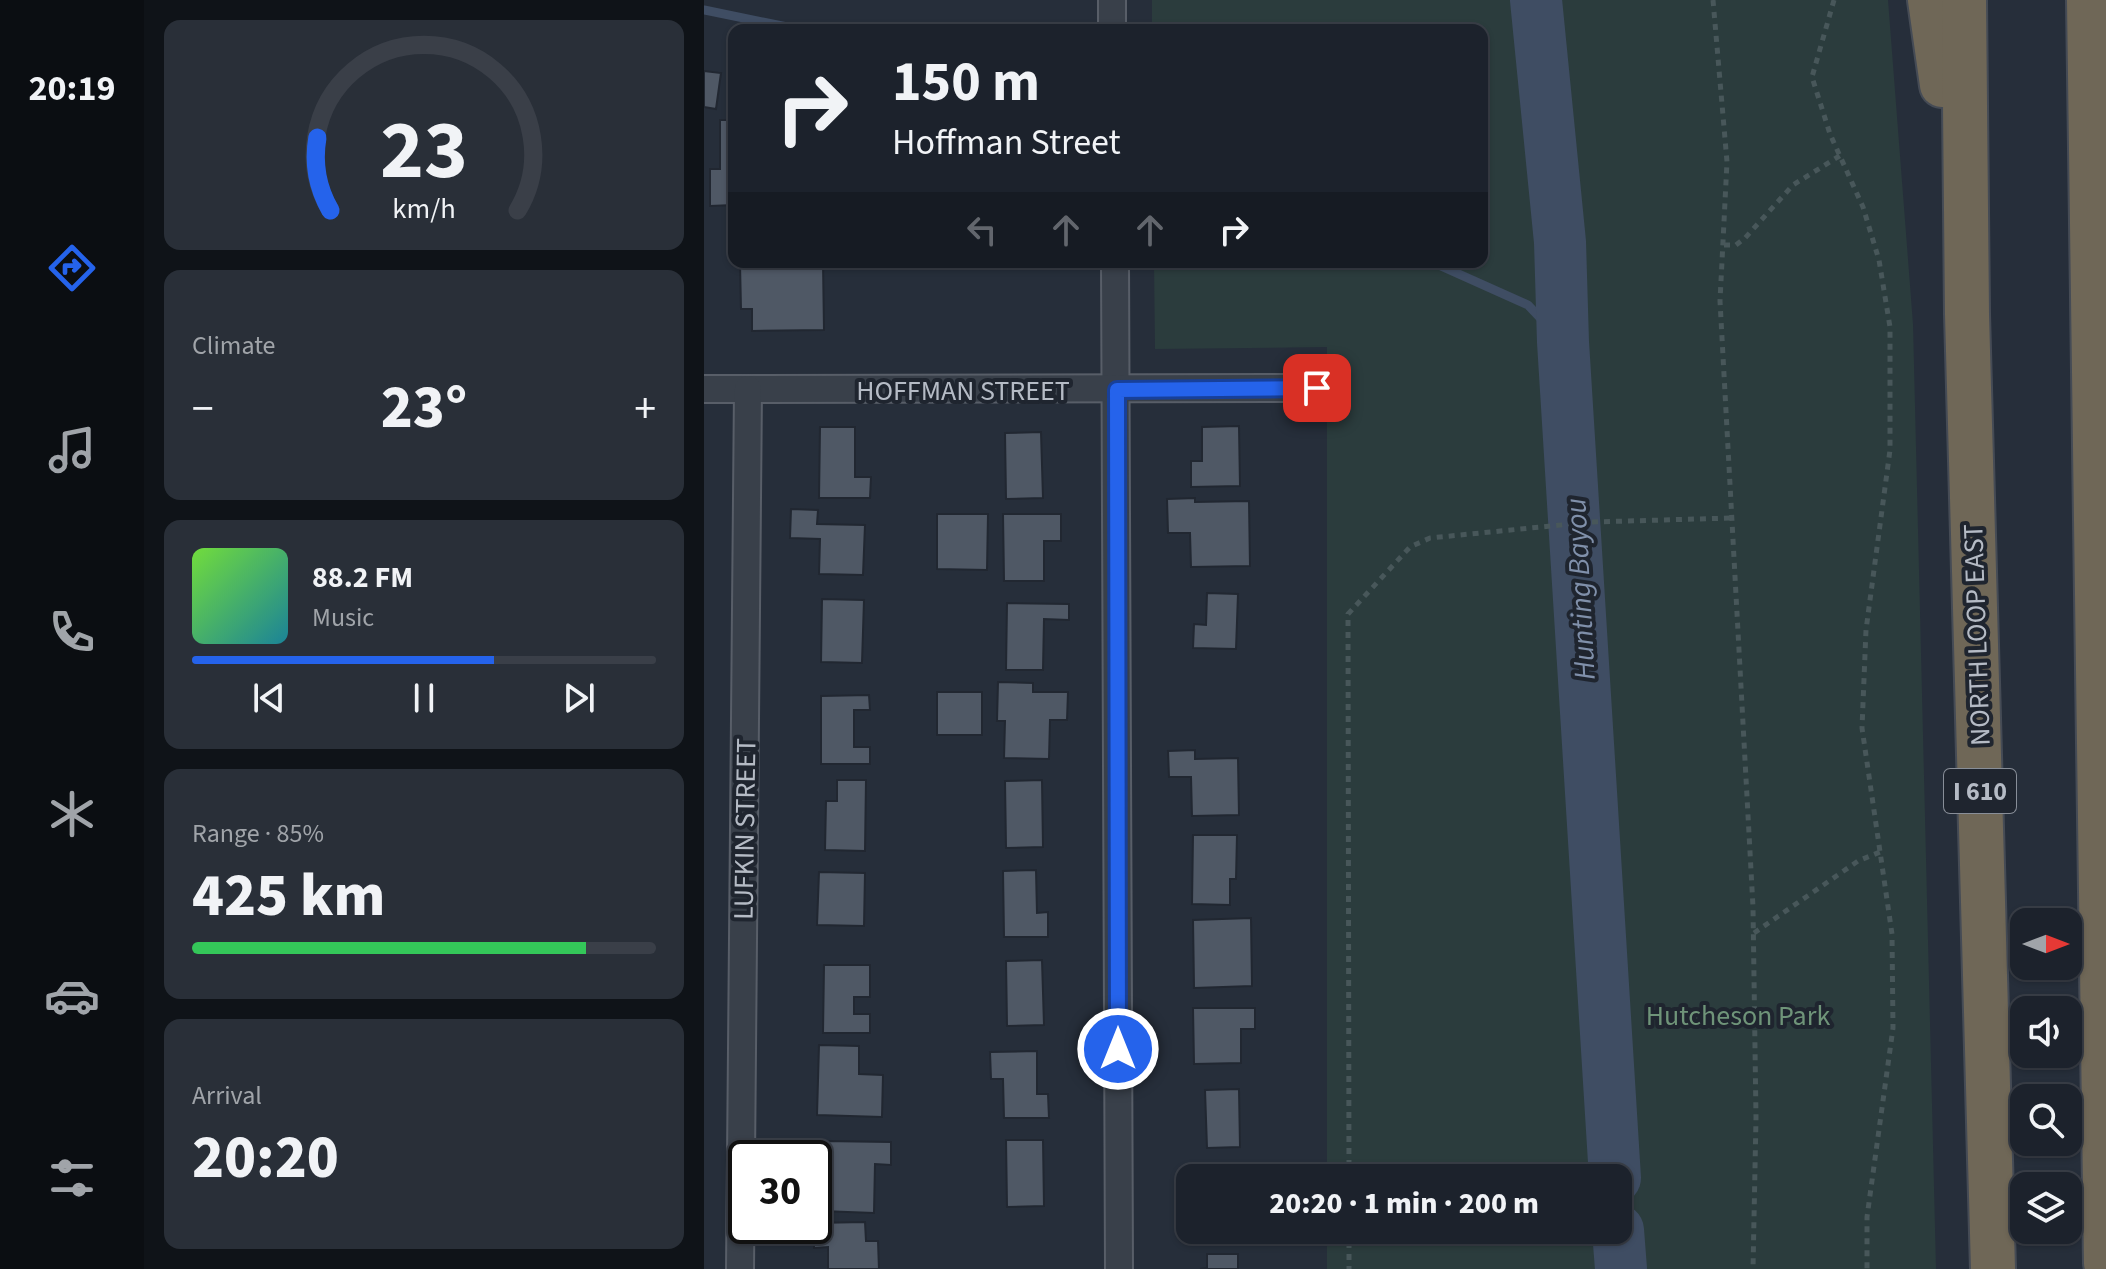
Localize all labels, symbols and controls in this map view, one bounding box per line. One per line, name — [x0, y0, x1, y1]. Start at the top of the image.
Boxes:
text: 150 m — [892, 43, 1040, 122]
icon: right — [760, 56, 864, 160]
text: 20:19 — [29, 63, 115, 114]
text: 23 — [380, 91, 468, 209]
text: Hoffman Street — [892, 117, 1121, 168]
text: km/h — [392, 189, 456, 229]
icon: left — [960, 208, 1004, 252]
icon: ahead — [1044, 208, 1088, 252]
icon: ahead — [1128, 208, 1172, 252]
icon: right — [1212, 208, 1256, 252]
icon: directions — [44, 240, 100, 296]
text: Climate — [192, 327, 276, 364]
pin — [1283, 354, 1351, 422]
text: 23° — [381, 366, 467, 451]
icon: arrive — [1295, 366, 1339, 410]
street label: HOFFMAN STREET — [856, 371, 1070, 411]
text: − — [192, 378, 214, 441]
text: + — [634, 378, 656, 441]
icon: music — [44, 422, 100, 478]
water label: Hunting Bayou — [1554, 497, 1607, 681]
street label: NORTH LOOP EAST — [1953, 523, 2001, 747]
text: 88.2 FM — [312, 556, 413, 599]
text: Music — [312, 599, 374, 636]
icon: phone — [44, 604, 100, 660]
icon: previous — [247, 676, 291, 720]
icon: pause — [402, 676, 446, 720]
icon: next — [557, 676, 601, 720]
street label: LUFKIN STREET — [723, 738, 767, 920]
road number: I 610 — [1944, 769, 2016, 813]
icon: climate — [44, 786, 100, 842]
text: Range · 85% — [192, 815, 324, 852]
text: 425 km — [192, 854, 385, 939]
north arrow — [2010, 908, 2082, 980]
map controls — [2010, 908, 2082, 1244]
icon: car — [44, 968, 100, 1024]
park label: Hutcheson Park — [1646, 996, 1830, 1036]
button: sound — [2010, 996, 2082, 1068]
position arrow — [1076, 1007, 1160, 1091]
text: Arrival — [192, 1077, 262, 1114]
button: search — [2010, 1084, 2082, 1156]
text: 20:20 — [192, 1116, 339, 1201]
speed limit sign: 30 — [728, 1140, 832, 1244]
icon: filters — [44, 1150, 100, 1206]
button: layers — [2010, 1172, 2082, 1244]
text: 20:20 · 1 min · 200 m — [1269, 1182, 1539, 1225]

